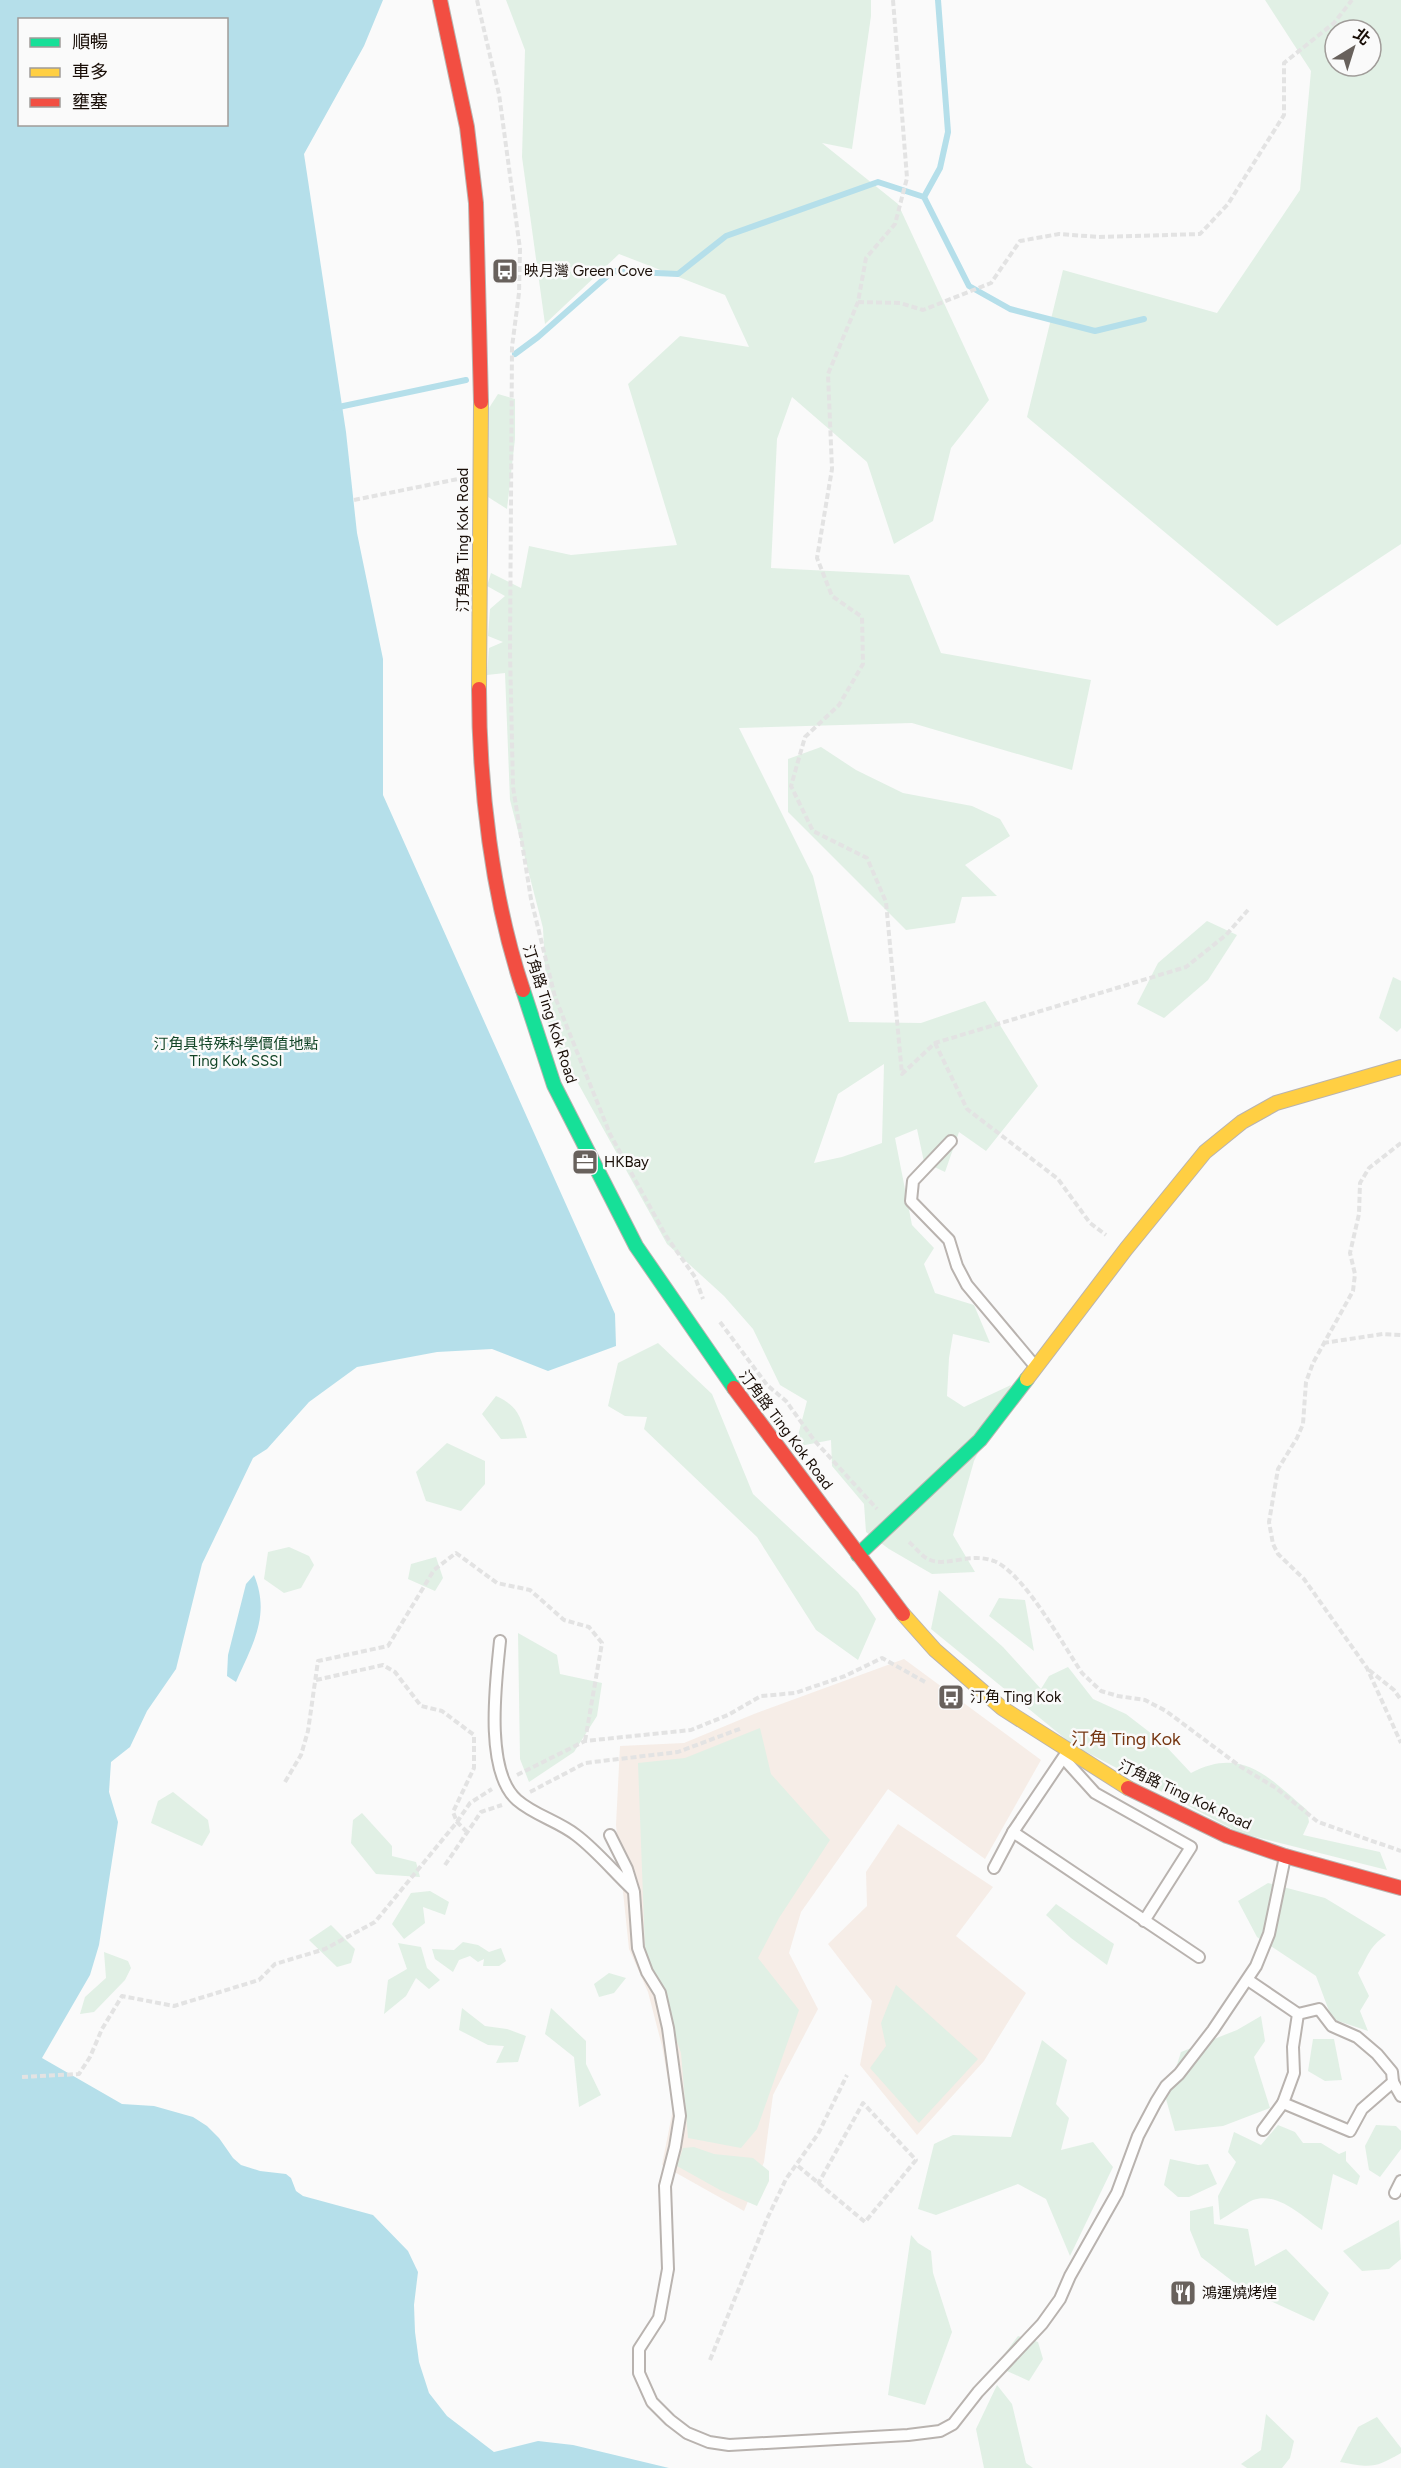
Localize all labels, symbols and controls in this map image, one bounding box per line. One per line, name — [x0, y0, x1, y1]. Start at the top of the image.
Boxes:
legend — [18, 18, 228, 126]
north arrow — [1323, 18, 1383, 78]
text: 北 — [1350, 24, 1374, 49]
text: 順暢 — [72, 31, 108, 53]
text: 車多 — [72, 61, 108, 83]
text: 壅塞 — [72, 91, 108, 113]
bus stop icon: 映月灣 Green Cove — [490, 256, 520, 286]
place label: 映月灣 Green Cove — [524, 262, 653, 280]
street label: 汀角路 Ting Kok Road — [454, 468, 472, 612]
street label: 汀角路 Ting Kok Road — [519, 942, 581, 1086]
park label: 汀角具特殊科學價值地點 Ting Kok SSSI — [153, 1035, 319, 1070]
office icon: HKBay — [570, 1147, 600, 1177]
place label: HKBay — [604, 1153, 649, 1171]
street label: 汀角路 Ting Kok Road — [735, 1367, 837, 1493]
bus stop icon: 汀角 Ting Kok — [936, 1682, 966, 1712]
place label: 汀角 Ting Kok — [970, 1688, 1062, 1706]
district label: 汀角 Ting Kok — [1071, 1728, 1181, 1750]
street label: 汀角路 Ting Kok Road — [1116, 1756, 1254, 1834]
restaurant icon: 鴻運燒烤煌 — [1168, 2278, 1198, 2308]
place label: 鴻運燒烤煌 — [1202, 2284, 1277, 2302]

